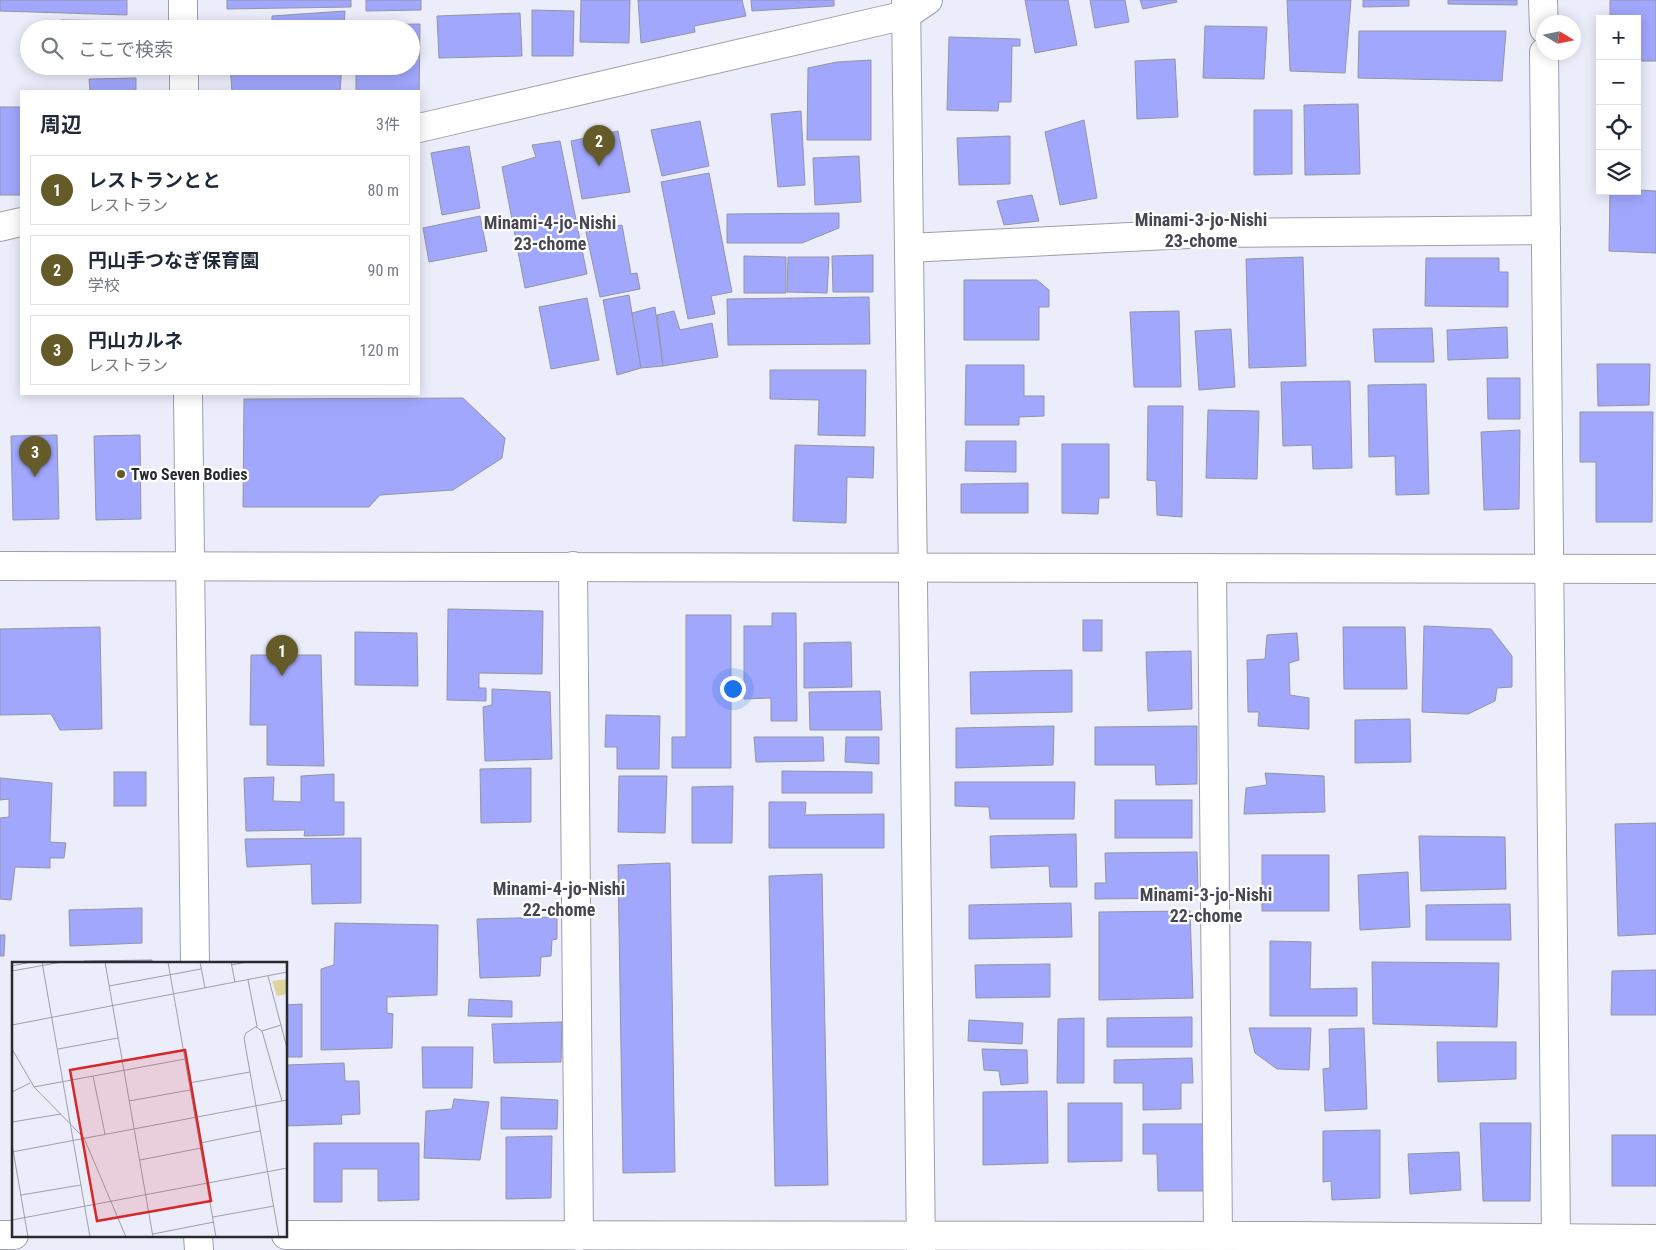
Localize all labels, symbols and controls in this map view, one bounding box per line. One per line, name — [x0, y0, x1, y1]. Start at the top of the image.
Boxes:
north arrow — [1536, 15, 1581, 60]
map controls — [1596, 15, 1641, 195]
button: + — [1596, 15, 1641, 60]
search box — [20, 20, 420, 75]
icon: search — [38, 34, 66, 62]
text: ここで検索 — [78, 38, 173, 61]
button: − — [1596, 60, 1641, 105]
button: locate — [1596, 105, 1641, 150]
text: 周辺 — [40, 113, 82, 137]
text: 3件 — [376, 115, 400, 134]
pin: 2 — [583, 125, 615, 166]
button: layers — [1596, 150, 1641, 195]
text: レストランとと — [88, 169, 221, 192]
text: 1 — [53, 181, 61, 200]
text: 80 m — [367, 181, 399, 200]
text: レストラン — [88, 196, 168, 215]
district label: Minami-3-jo-Nishi 23-chome — [1135, 209, 1267, 251]
district label: Minami-4-jo-Nishi 23-chome — [484, 212, 616, 254]
text: 円山手つなぎ保育園 — [88, 249, 259, 272]
text: 2 — [53, 261, 61, 280]
text: 90 m — [367, 261, 399, 280]
text: 学校 — [88, 276, 120, 295]
text: 円山カルネ — [88, 329, 183, 352]
text: 3 — [53, 341, 61, 360]
text: 120 m — [360, 341, 399, 360]
text: レストラン — [88, 356, 168, 375]
pin: 3 — [19, 436, 51, 477]
place label: Two Seven Bodies — [131, 465, 247, 484]
marker: Two Seven Bodies — [115, 468, 127, 480]
pin: 1 — [266, 635, 298, 676]
your location — [720, 676, 746, 702]
district label: Minami-4-jo-Nishi 22-chome — [493, 878, 625, 920]
district label: Minami-3-jo-Nishi 22-chome — [1140, 884, 1272, 926]
inset map — [12, 962, 288, 1238]

